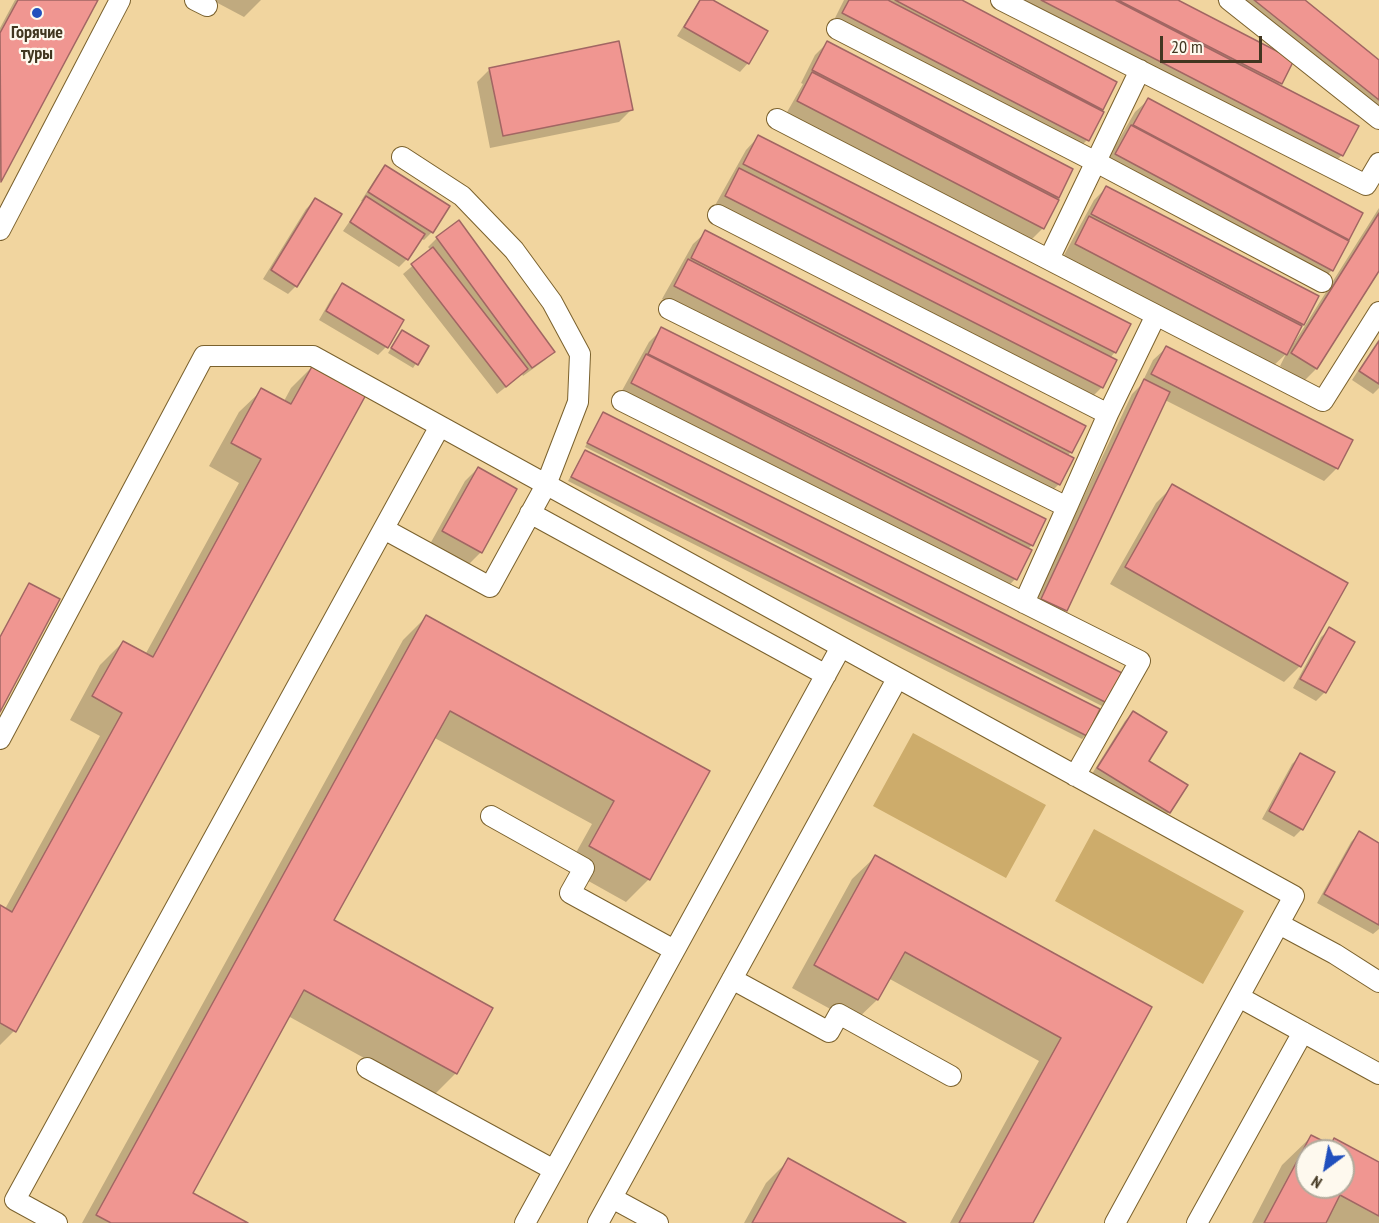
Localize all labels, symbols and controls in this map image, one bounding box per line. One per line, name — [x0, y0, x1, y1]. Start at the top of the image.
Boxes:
marker: Горячие туры — [30, 6, 44, 20]
place label: Горячие туры — [11, 22, 63, 64]
scale bar — [1163, 24, 1265, 62]
text: 20 m — [1171, 35, 1203, 58]
north arrow — [1295, 1139, 1355, 1199]
text: N — [1308, 1172, 1325, 1193]

